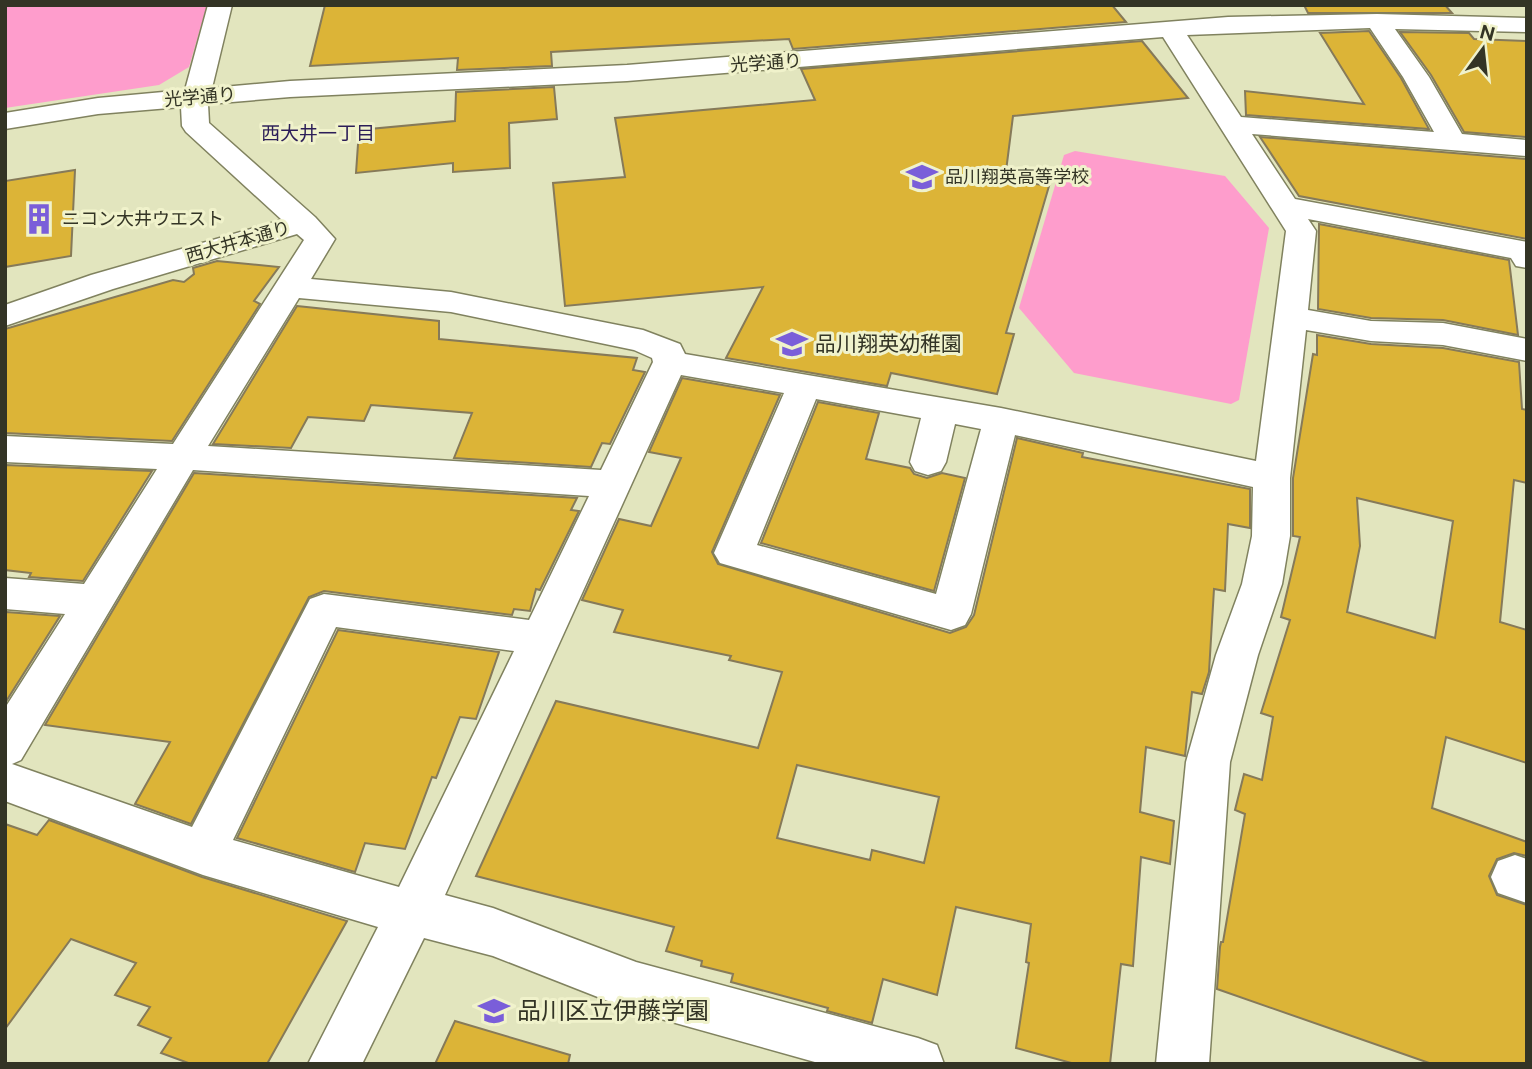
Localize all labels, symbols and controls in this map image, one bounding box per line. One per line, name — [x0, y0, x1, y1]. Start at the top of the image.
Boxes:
north arrow — [1448, 14, 1518, 84]
text: N — [1477, 20, 1497, 45]
street label: 光学通り — [729, 50, 803, 75]
street label: 光学通り — [163, 83, 237, 110]
district label: 西大井一丁目 — [261, 122, 375, 144]
school or university icon: 品川翔英高等学校 — [905, 160, 939, 194]
place label: 品川翔英高等学校 — [945, 166, 1089, 187]
building icon: ニコン大井ウエスト — [22, 202, 56, 236]
place label: ニコン大井ウエスト — [62, 208, 224, 229]
street label: 西大井本通り — [183, 217, 293, 266]
school or university icon: 品川翔英幼稚園 — [775, 327, 809, 361]
place label: 品川翔英幼稚園 — [815, 331, 962, 356]
school or university icon: 品川区立伊藤学園 — [477, 994, 511, 1028]
place label: 品川区立伊藤学園 — [517, 996, 709, 1024]

